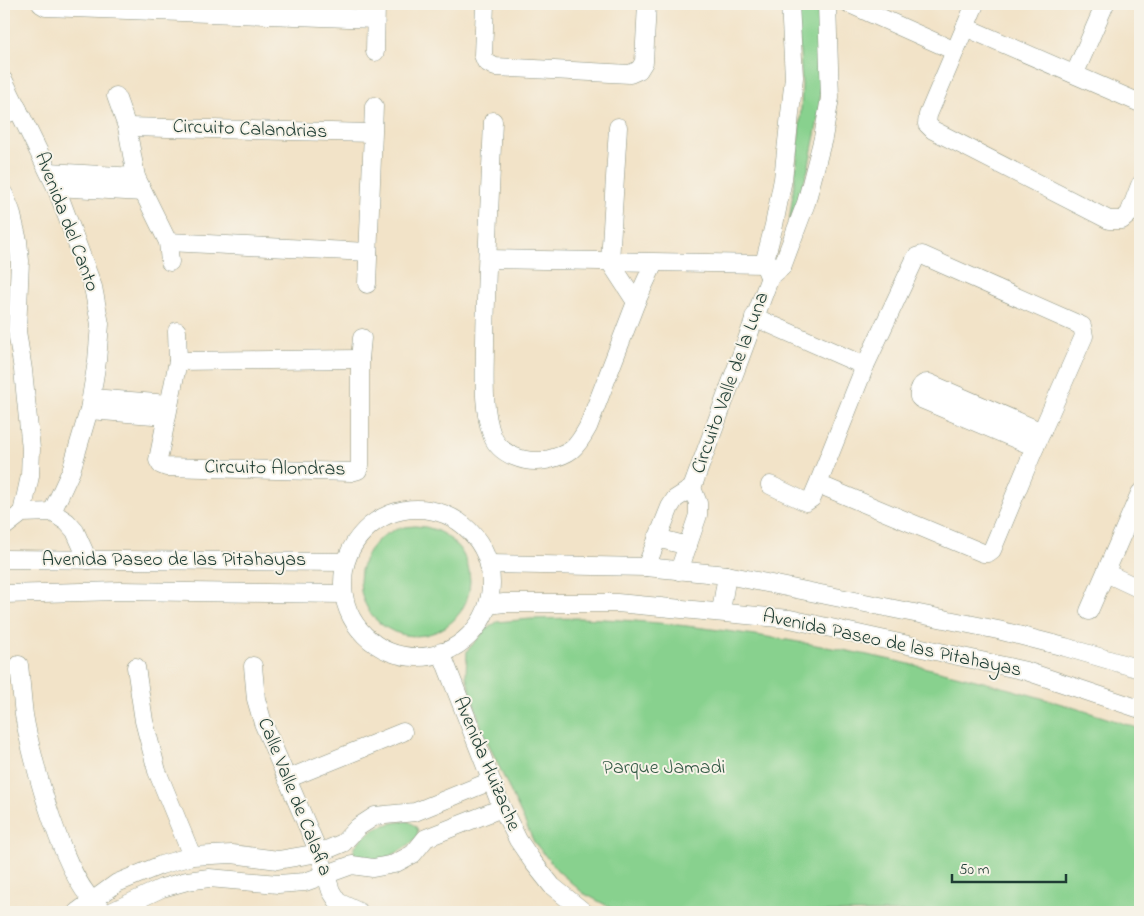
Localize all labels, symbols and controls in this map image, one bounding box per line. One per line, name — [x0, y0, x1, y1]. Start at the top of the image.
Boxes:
street label: Circuito Calandrias — [172, 113, 328, 147]
street label: Avenida del Canto — [26, 148, 106, 296]
street label: Circuito Valle de la Luna — [685, 288, 777, 478]
street label: Circuito Alondras — [204, 453, 346, 485]
street label: Avenida Paseo de las Pitahayas — [42, 546, 306, 575]
street label: Avenida Paseo de las Pitahayas — [760, 602, 1024, 686]
street label: Avenida Huizache — [445, 692, 527, 836]
street label: Calle Valle de Calafia — [249, 714, 339, 880]
park label: Parque Jamadi — [603, 754, 725, 783]
scale bar — [952, 851, 1065, 883]
text: 50 m — [959, 859, 990, 881]

